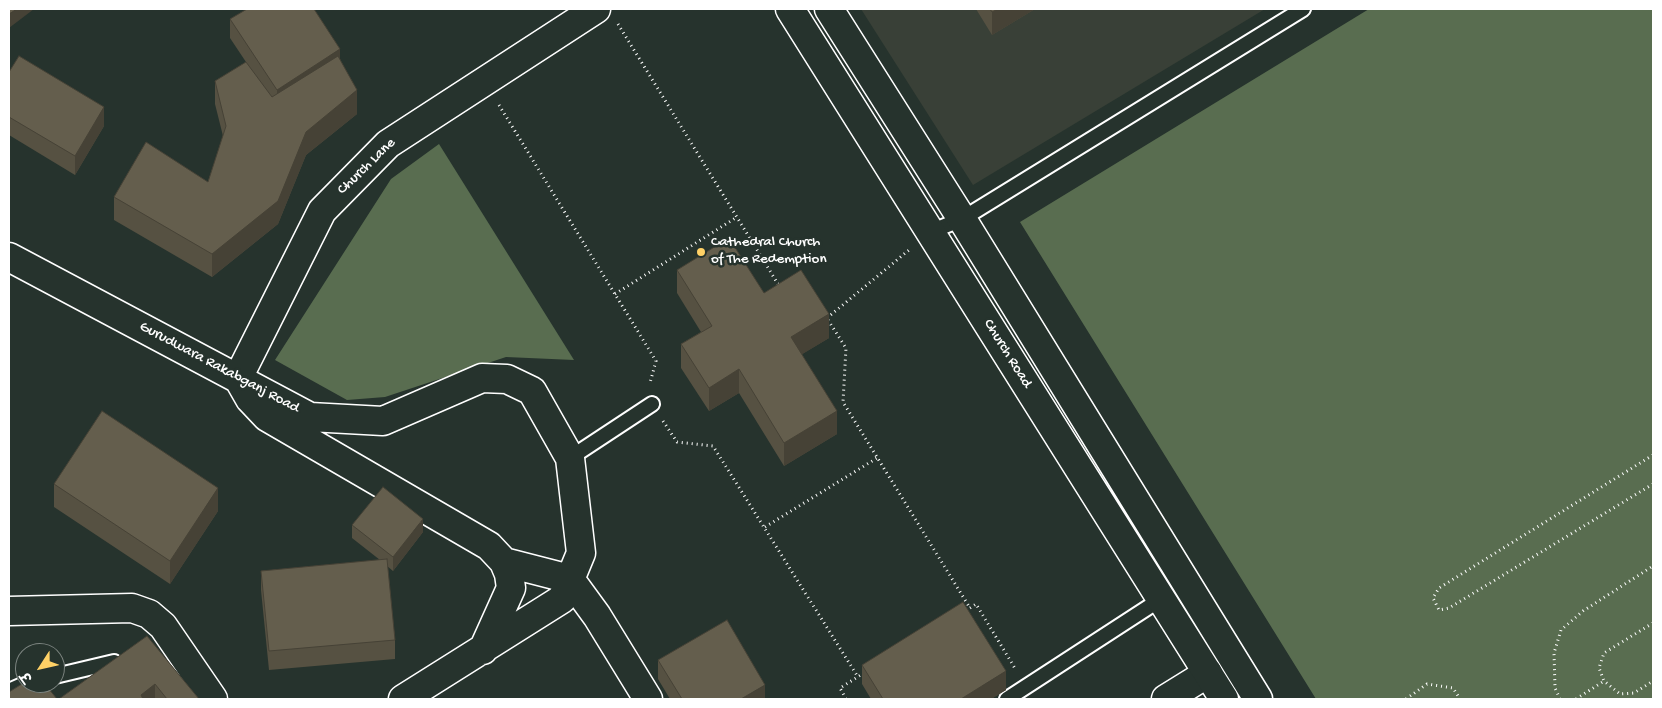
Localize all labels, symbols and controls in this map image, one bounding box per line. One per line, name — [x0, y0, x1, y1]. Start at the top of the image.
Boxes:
street label: Church Lane — [334, 135, 400, 199]
place label: Cathedral Church of The Redemption — [711, 234, 827, 269]
marker: Cathedral Church of The Redemption — [695, 246, 707, 258]
street label: Church Road — [979, 316, 1035, 392]
street label: Gurudwara Rakabganj Road — [136, 318, 302, 418]
north arrow — [15, 643, 65, 693]
text: उ — [18, 668, 38, 685]

